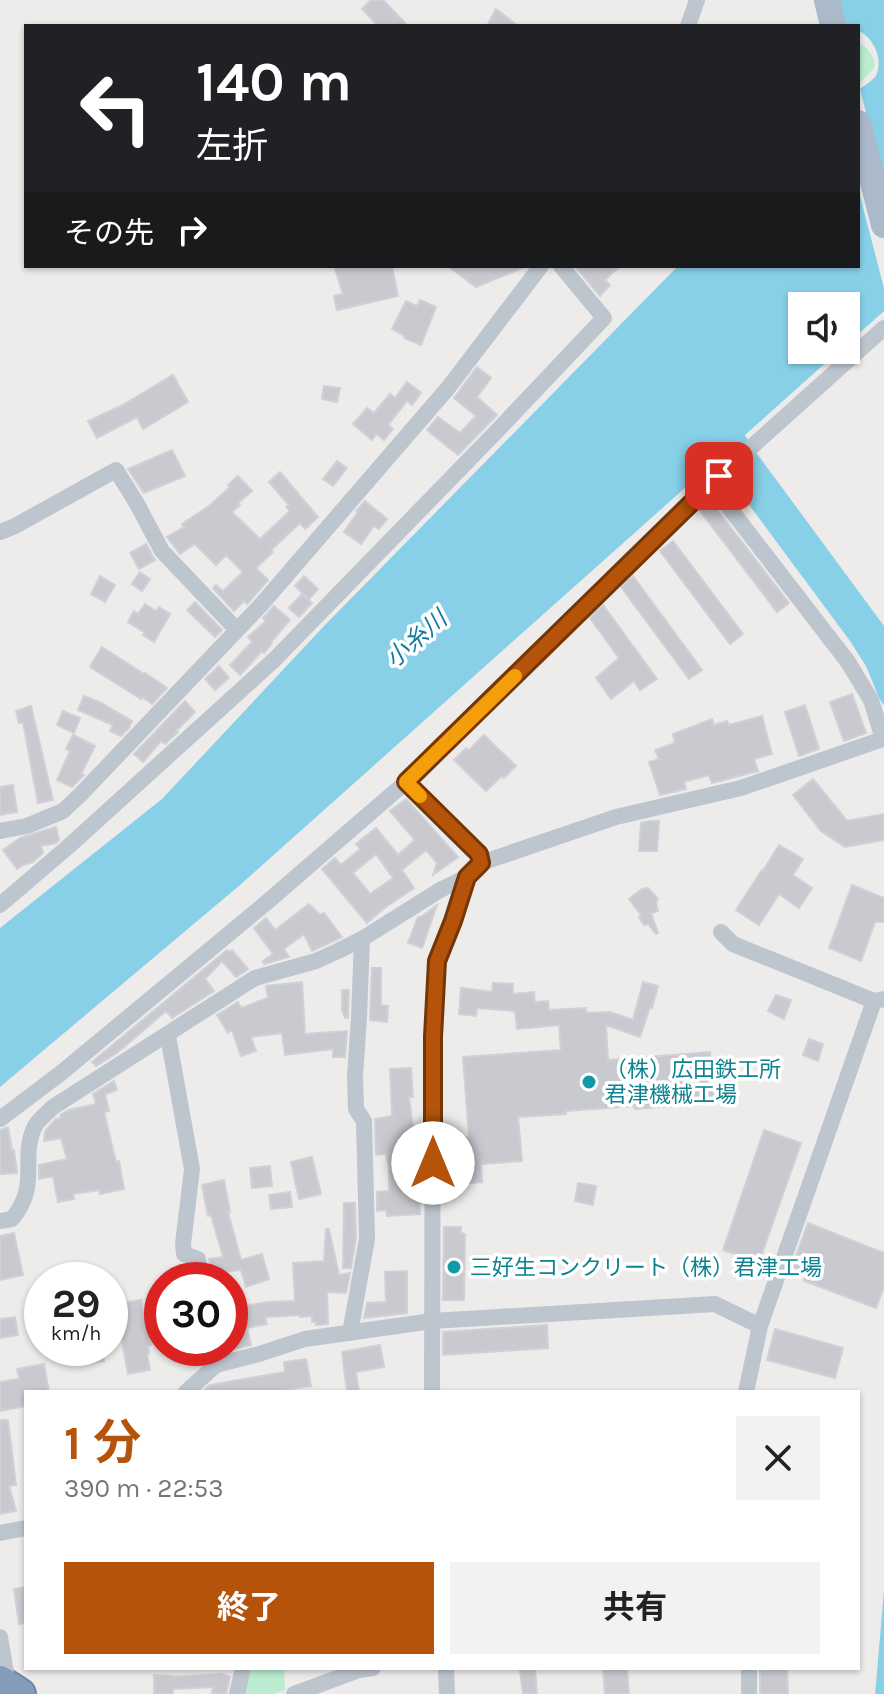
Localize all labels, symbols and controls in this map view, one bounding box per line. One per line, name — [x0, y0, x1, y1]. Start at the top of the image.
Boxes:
text: 140 m — [196, 49, 352, 114]
icon: left — [64, 56, 168, 160]
text: 左折 — [196, 125, 268, 167]
icon: right — [170, 208, 214, 252]
text: その先 — [64, 215, 154, 251]
map controls — [788, 292, 860, 364]
button: sound — [788, 292, 860, 364]
pin — [685, 442, 753, 510]
icon: arrive — [697, 454, 741, 498]
water label: 小糸川 — [380, 603, 455, 673]
place label: （株）広田鉄工所 君津機械工場 — [605, 1057, 781, 1108]
marker: （株）広田鉄工所 君津機械工場 — [580, 1073, 598, 1091]
position arrow — [391, 1121, 475, 1205]
place label: 三好生コンクリート（株）君津工場 — [470, 1255, 822, 1281]
marker: 三好生コンクリート（株）君津工場 — [445, 1258, 463, 1276]
speed limit sign: 30 — [144, 1262, 248, 1366]
text: 29 — [52, 1280, 100, 1327]
text: km/h — [51, 1322, 101, 1345]
text: 1 分 — [64, 1415, 141, 1471]
button: close — [736, 1416, 820, 1500]
text: 390 m · 22:53 — [64, 1473, 224, 1504]
button: 終了 — [64, 1562, 434, 1654]
button: 共有 — [450, 1562, 820, 1654]

